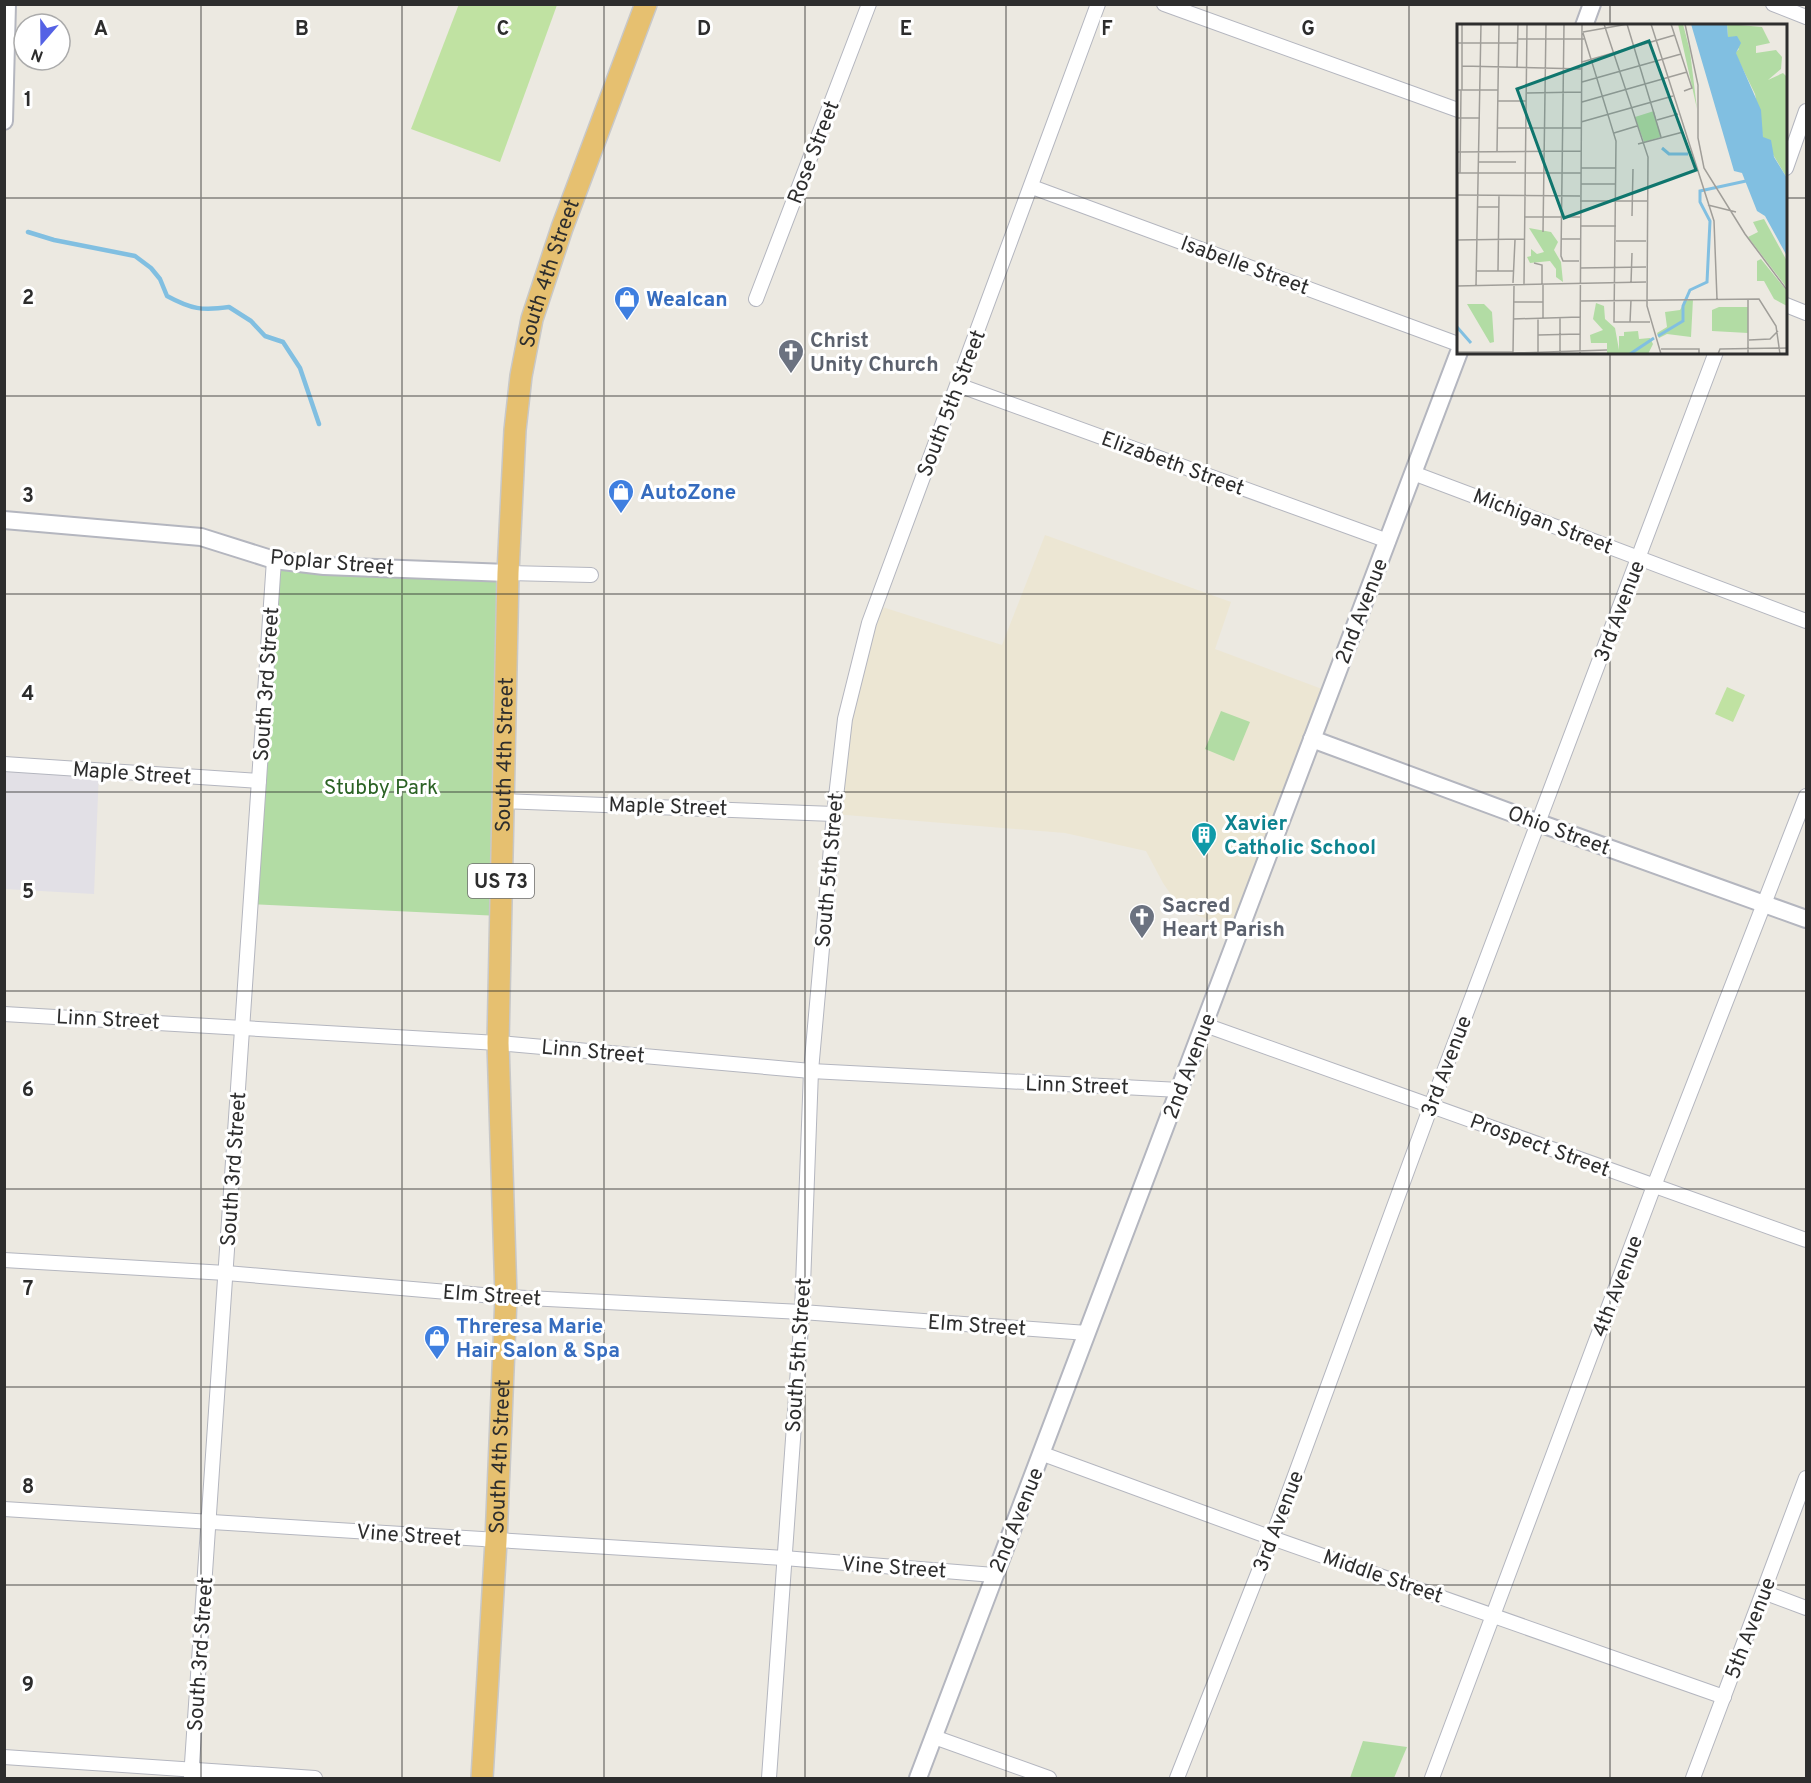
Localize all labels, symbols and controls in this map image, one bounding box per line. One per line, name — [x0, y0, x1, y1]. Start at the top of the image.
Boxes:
north arrow — [12, 12, 72, 72]
text: A — [94, 17, 108, 43]
text: B — [295, 17, 309, 43]
text: C — [497, 17, 509, 43]
text: D — [697, 17, 711, 43]
text: E — [900, 17, 912, 43]
text: F — [1101, 17, 1113, 43]
text: G — [1301, 17, 1315, 43]
inset map — [1457, 24, 1787, 354]
text: N — [29, 43, 46, 66]
text: 1 — [24, 88, 32, 114]
street label: Rose Street — [782, 97, 846, 208]
street label: South 4th Street — [515, 195, 587, 350]
street label: Isabelle Street — [1177, 231, 1312, 302]
shop icon: Wealcan — [612, 284, 642, 322]
text: 2 — [22, 286, 34, 312]
place label: Wealcan — [646, 287, 728, 314]
street label: South 5th Street — [912, 326, 993, 481]
place label: Christ Unity Church — [810, 328, 939, 379]
church icon: Christ Unity Church — [776, 337, 806, 375]
street label: Elizabeth Street — [1097, 426, 1248, 503]
shop icon: AutoZone — [606, 477, 636, 515]
place label: AutoZone — [640, 480, 736, 507]
street label: Michigan Street — [1469, 483, 1616, 561]
text: 3 — [22, 484, 34, 510]
street label: Poplar Street — [269, 545, 395, 582]
street label: 2nd Avenue — [1330, 555, 1395, 668]
street label: 3rd Avenue — [1589, 557, 1652, 666]
street label: South 3rd Street — [249, 606, 286, 762]
street label: South 4th Street — [490, 677, 521, 833]
text: 4 — [22, 682, 34, 708]
street label: Maple Street — [72, 757, 192, 792]
park label: Stubby Park — [324, 775, 438, 802]
street label: Maple Street — [608, 792, 728, 823]
street label: South 5th Street — [810, 792, 851, 949]
street label: Ohio Street — [1504, 800, 1613, 862]
place label: Xavier Catholic School — [1224, 811, 1376, 862]
building icon: Xavier Catholic School — [1189, 820, 1219, 858]
road number: US 73 — [468, 864, 534, 898]
text: 5 — [22, 880, 34, 906]
place label: Sacred Heart Parish — [1162, 893, 1285, 944]
church icon: Sacred Heart Parish — [1127, 902, 1157, 940]
street label: Linn Street — [55, 1004, 160, 1037]
street label: 2nd Avenue — [1158, 1010, 1223, 1123]
street label: 3rd Avenue — [1416, 1012, 1479, 1121]
street label: Linn Street — [540, 1035, 646, 1070]
street label: Linn Street — [1025, 1071, 1129, 1102]
text: 6 — [22, 1078, 34, 1104]
street label: South 3rd Street — [216, 1091, 253, 1247]
street label: Prospect Street — [1466, 1109, 1613, 1184]
street label: 4th Avenue — [1587, 1232, 1650, 1341]
text: 7 — [23, 1277, 33, 1303]
street label: South 5th Street — [781, 1277, 818, 1433]
street label: Elm Street — [442, 1280, 542, 1313]
street label: Elm Street — [927, 1310, 1027, 1343]
place label: Threresa Marie Hair Salon & Spa — [456, 1314, 620, 1365]
shop icon: Threresa Marie Hair Salon & Spa — [422, 1323, 452, 1361]
street label: South 4th Street — [484, 1378, 518, 1535]
street label: 2nd Avenue — [984, 1464, 1051, 1577]
street label: 3rd Avenue — [1248, 1467, 1311, 1576]
text: 8 — [22, 1475, 34, 1501]
street label: Vine Street — [355, 1519, 462, 1554]
street label: Middle Street — [1319, 1544, 1446, 1611]
street label: Vine Street — [840, 1551, 947, 1586]
street label: 5th Avenue — [1720, 1574, 1783, 1683]
street label: South 3rd Street — [183, 1576, 220, 1732]
text: 9 — [22, 1673, 34, 1699]

